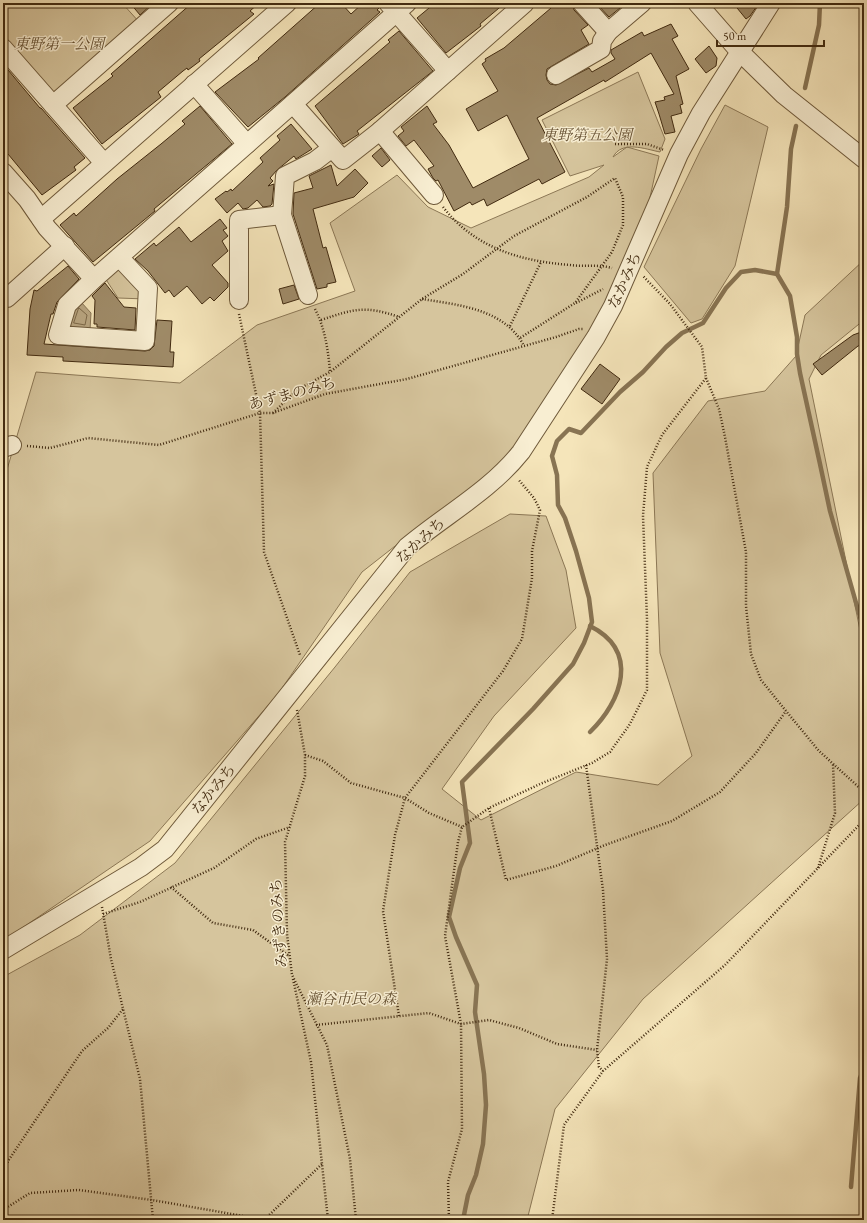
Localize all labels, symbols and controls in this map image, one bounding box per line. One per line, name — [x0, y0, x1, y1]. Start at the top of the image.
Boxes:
scale bar — [717, 22, 824, 48]
text: 50 m — [723, 28, 747, 44]
park label: 東野第一公園 — [14, 34, 107, 53]
park label: 東野第五公園 — [542, 125, 635, 144]
street label: なかみち — [603, 249, 645, 311]
street label: あずまのみち — [246, 372, 338, 414]
street label: なかみち — [391, 513, 449, 567]
street label: なかみち — [187, 760, 239, 818]
street label: みずきのみち — [265, 877, 291, 969]
park label: 瀬谷市民の森 — [306, 989, 398, 1008]

